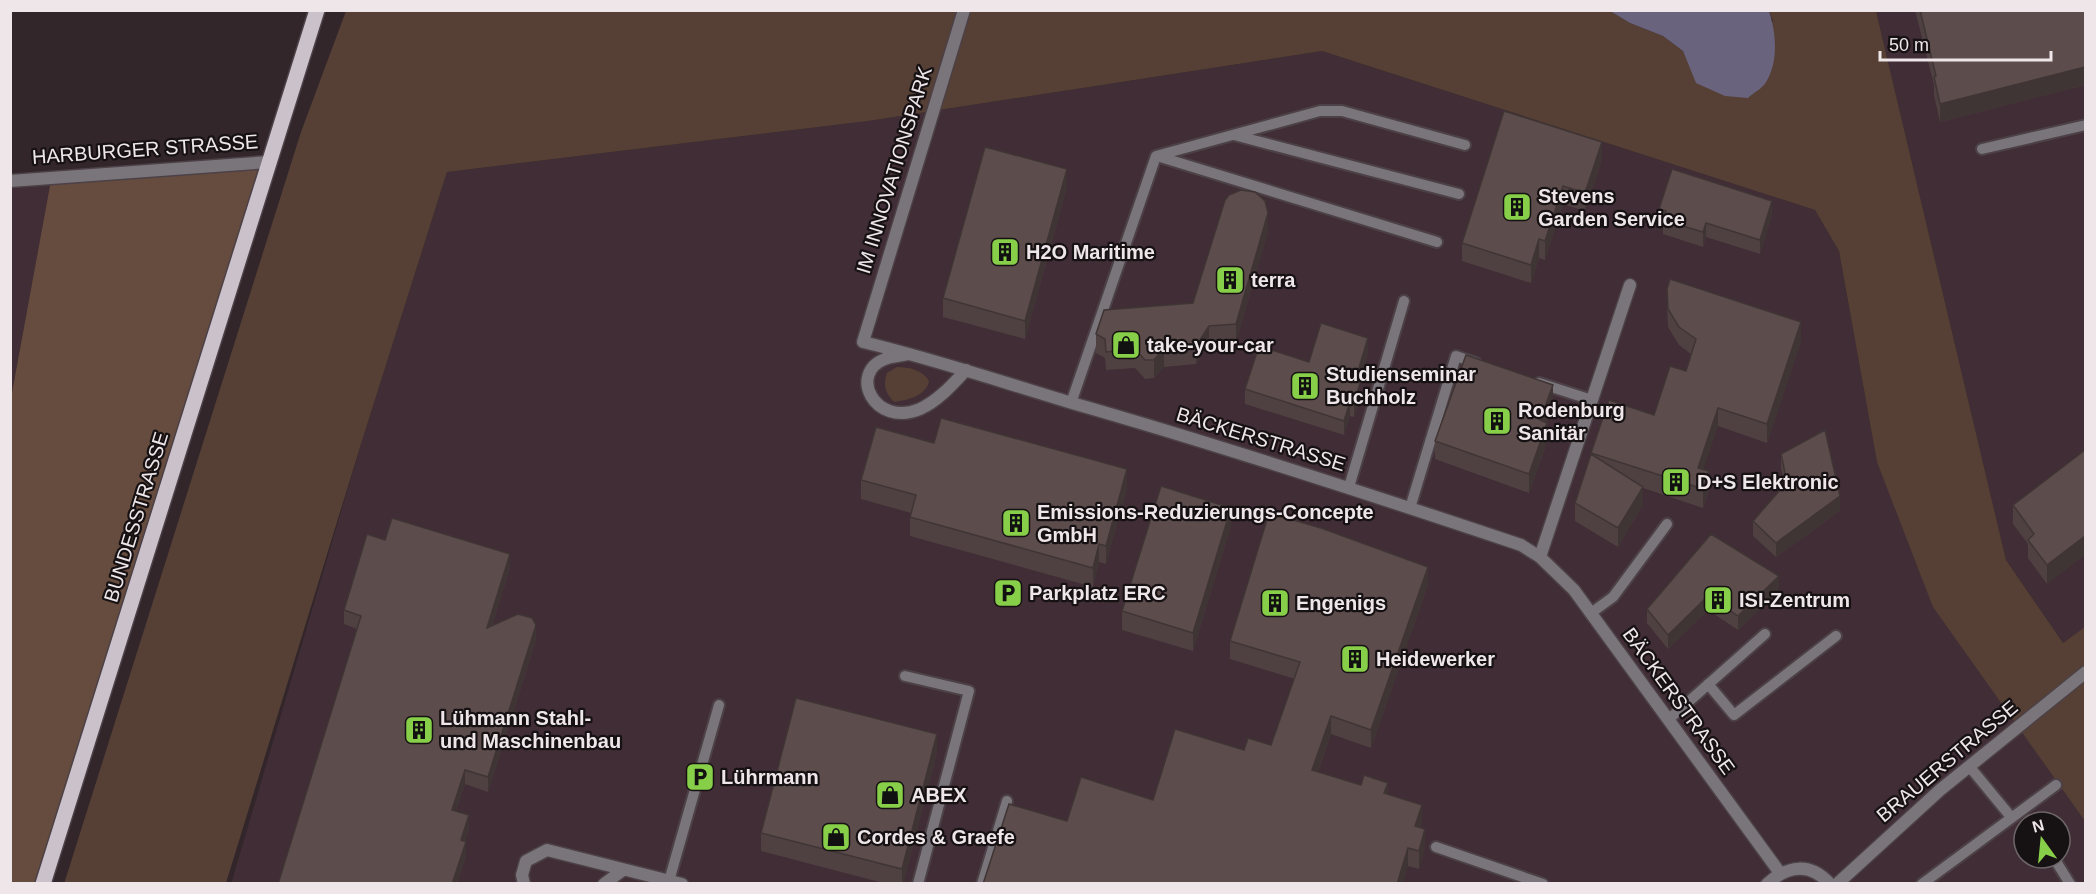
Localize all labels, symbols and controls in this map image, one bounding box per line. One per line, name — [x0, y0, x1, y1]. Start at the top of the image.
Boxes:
scale bar — [1880, 24, 2051, 62]
text: 50 m — [1889, 35, 1929, 55]
street label: IM INNOVATIONSPARK — [852, 63, 936, 276]
street label: HARBURGER STRASSE — [31, 130, 259, 168]
place label: Stevens Garden Service — [1538, 185, 1685, 230]
building icon: Stevens Garden Service — [1501, 191, 1533, 223]
building icon: H2O Maritime — [989, 236, 1021, 268]
place label: H2O Maritime — [1026, 241, 1155, 263]
building icon: terra — [1214, 264, 1246, 296]
place label: terra — [1251, 269, 1296, 291]
shop icon: take-your-car — [1110, 329, 1142, 361]
place label: take-your-car — [1147, 334, 1274, 356]
place label: Studienseminar Buchholz — [1326, 363, 1476, 408]
building icon: Studienseminar Buchholz — [1289, 370, 1321, 402]
place label: Rodenburg Sanitär — [1518, 399, 1625, 444]
street label: BÄCKERSTRASSE — [1174, 403, 1348, 475]
building icon: Rodenburg Sanitär — [1481, 405, 1513, 437]
street label: BUNDESSTRASSE — [100, 429, 172, 605]
building icon: D+S Elektronic — [1660, 466, 1692, 498]
place label: D+S Elektronic — [1697, 471, 1839, 493]
place label: Emissions-Reduzierungs-Concepte GmbH — [1037, 501, 1374, 546]
building icon: Emissions-Reduzierungs-Concepte GmbH — [1000, 507, 1032, 539]
parking icon: Parkplatz ERC — [992, 577, 1024, 609]
place label: Parkplatz ERC — [1029, 582, 1166, 604]
building icon: ISI-Zentrum — [1702, 584, 1734, 616]
building icon: Engenigs — [1259, 587, 1291, 619]
place label: ISI-Zentrum — [1739, 589, 1850, 611]
place label: Engenigs — [1296, 592, 1386, 614]
street label: BÄCKERSTRASSE — [1618, 623, 1740, 779]
building icon: Heidewerker — [1339, 643, 1371, 675]
place label: Heidewerker — [1376, 648, 1495, 670]
street label: BRAUERSTRASSE — [1872, 696, 2022, 826]
place label: Lühmann Stahl- und Maschinenbau — [440, 707, 621, 752]
building icon: Lühmann Stahl- und Maschinenbau — [403, 714, 435, 746]
parking icon: Lührmann — [684, 761, 716, 793]
place label: Lührmann — [721, 766, 819, 788]
shop icon: ABEX — [874, 779, 906, 811]
place label: ABEX — [911, 784, 967, 806]
north arrow — [2012, 810, 2072, 870]
text: N — [2030, 816, 2046, 836]
shop icon: Cordes & Graefe — [820, 821, 852, 853]
place label: Cordes & Graefe — [857, 826, 1015, 848]

